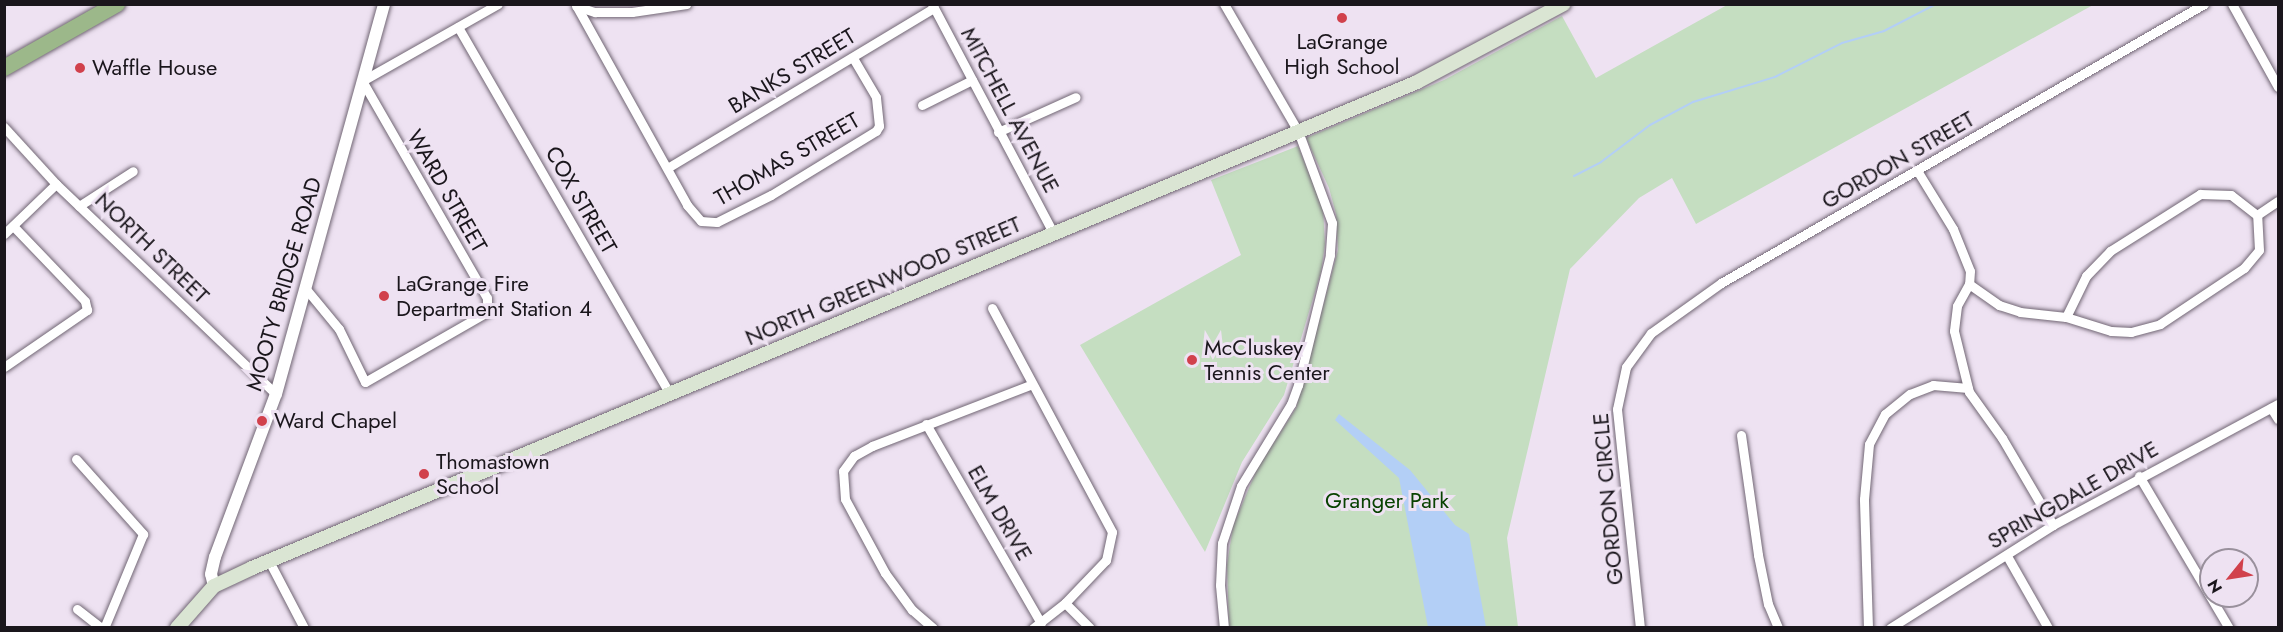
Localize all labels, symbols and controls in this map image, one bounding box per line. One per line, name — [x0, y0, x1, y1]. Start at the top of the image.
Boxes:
marker: LaGrange High School — [1335, 11, 1349, 25]
street label: BANKS STREET — [724, 23, 860, 119]
street label: MITCHELL AVENUE — [955, 23, 1065, 197]
place label: LaGrange High School — [1284, 28, 1400, 80]
place label: Waffle House — [92, 55, 217, 81]
marker: Waffle House — [73, 61, 87, 75]
street label: GORDON STREET — [1817, 106, 1979, 214]
street label: THOMAS STREET — [710, 107, 864, 211]
street label: WARD STREET — [401, 125, 493, 257]
street label: COX STREET — [540, 142, 622, 258]
street label: MOOTY BRIDGE ROAD — [241, 174, 327, 394]
street label: NORTH STREET — [89, 187, 215, 309]
street label: NORTH GREENWOOD STREET — [741, 211, 1025, 351]
place label: LaGrange Fire Department Station 4 — [396, 270, 592, 322]
marker: LaGrange Fire Department Station 4 — [377, 289, 391, 303]
place label: McCluskey Tennis Center — [1204, 334, 1330, 386]
marker: McCluskey Tennis Center — [1185, 353, 1199, 367]
place label: Ward Chapel — [274, 408, 397, 434]
street label: GORDON CIRCLE — [1587, 412, 1629, 586]
marker: Ward Chapel — [255, 414, 269, 428]
street label: SPRINGDALE DRIVE — [1983, 435, 2163, 555]
place label: Thomastown School — [436, 448, 550, 500]
street label: ELM DRIVE — [962, 461, 1038, 565]
marker: Thomastown School — [417, 467, 431, 481]
park label: Granger Park — [1325, 488, 1449, 514]
north arrow — [2199, 548, 2259, 608]
text: N — [2202, 575, 2228, 598]

